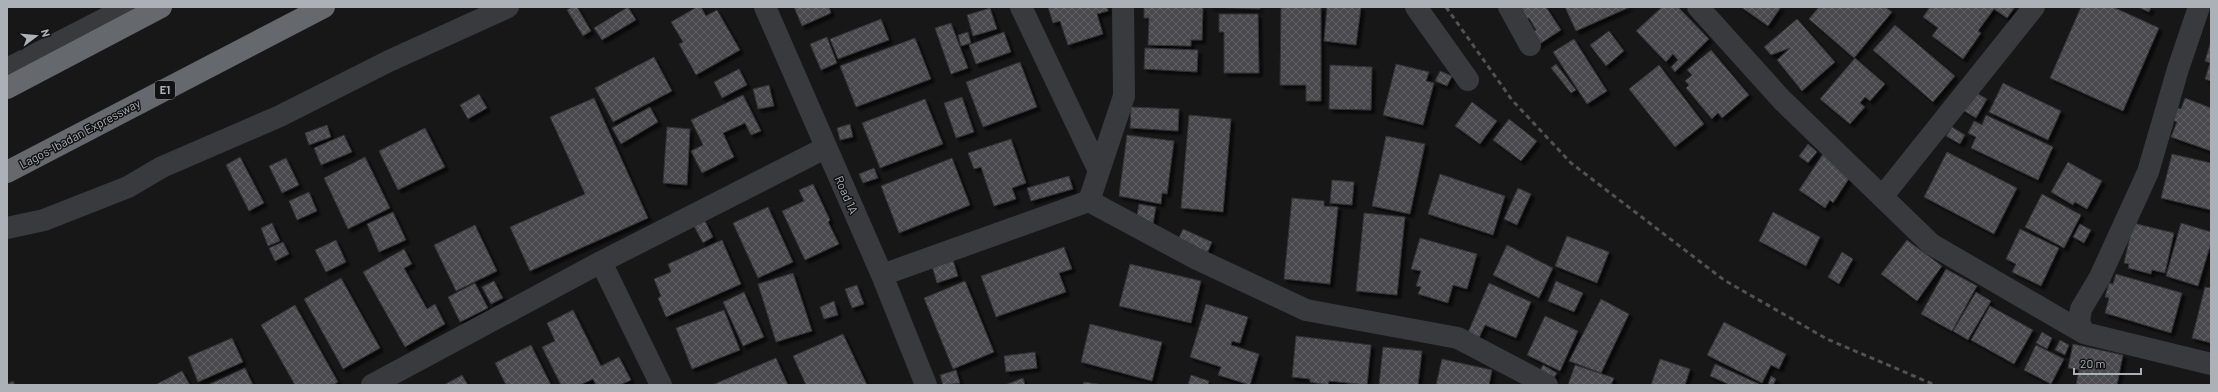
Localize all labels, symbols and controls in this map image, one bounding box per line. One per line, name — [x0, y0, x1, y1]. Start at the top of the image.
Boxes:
north arrow — [16, 16, 56, 56]
text: N — [39, 28, 53, 38]
road number: E1 — [155, 81, 175, 99]
street label: Lagos-Ibadan Expressway — [17, 95, 143, 171]
street label: Road 1A — [832, 173, 862, 216]
scale bar — [2074, 350, 2141, 376]
text: 20 m — [2080, 356, 2106, 370]

